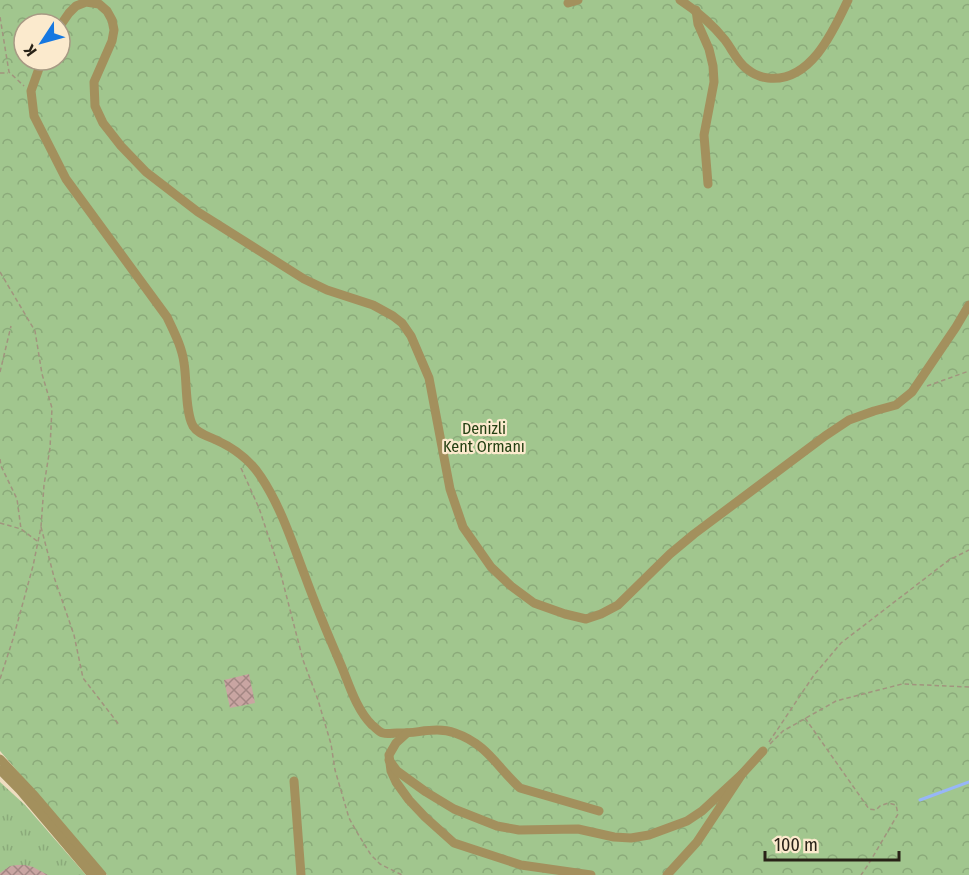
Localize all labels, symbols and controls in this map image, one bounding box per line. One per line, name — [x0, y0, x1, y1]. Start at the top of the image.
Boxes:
north arrow — [12, 12, 72, 72]
text: K — [19, 41, 41, 60]
park label: Denizli Kent Ormanı — [443, 419, 525, 456]
scale bar — [765, 824, 898, 862]
text: 100 m — [774, 834, 818, 856]

